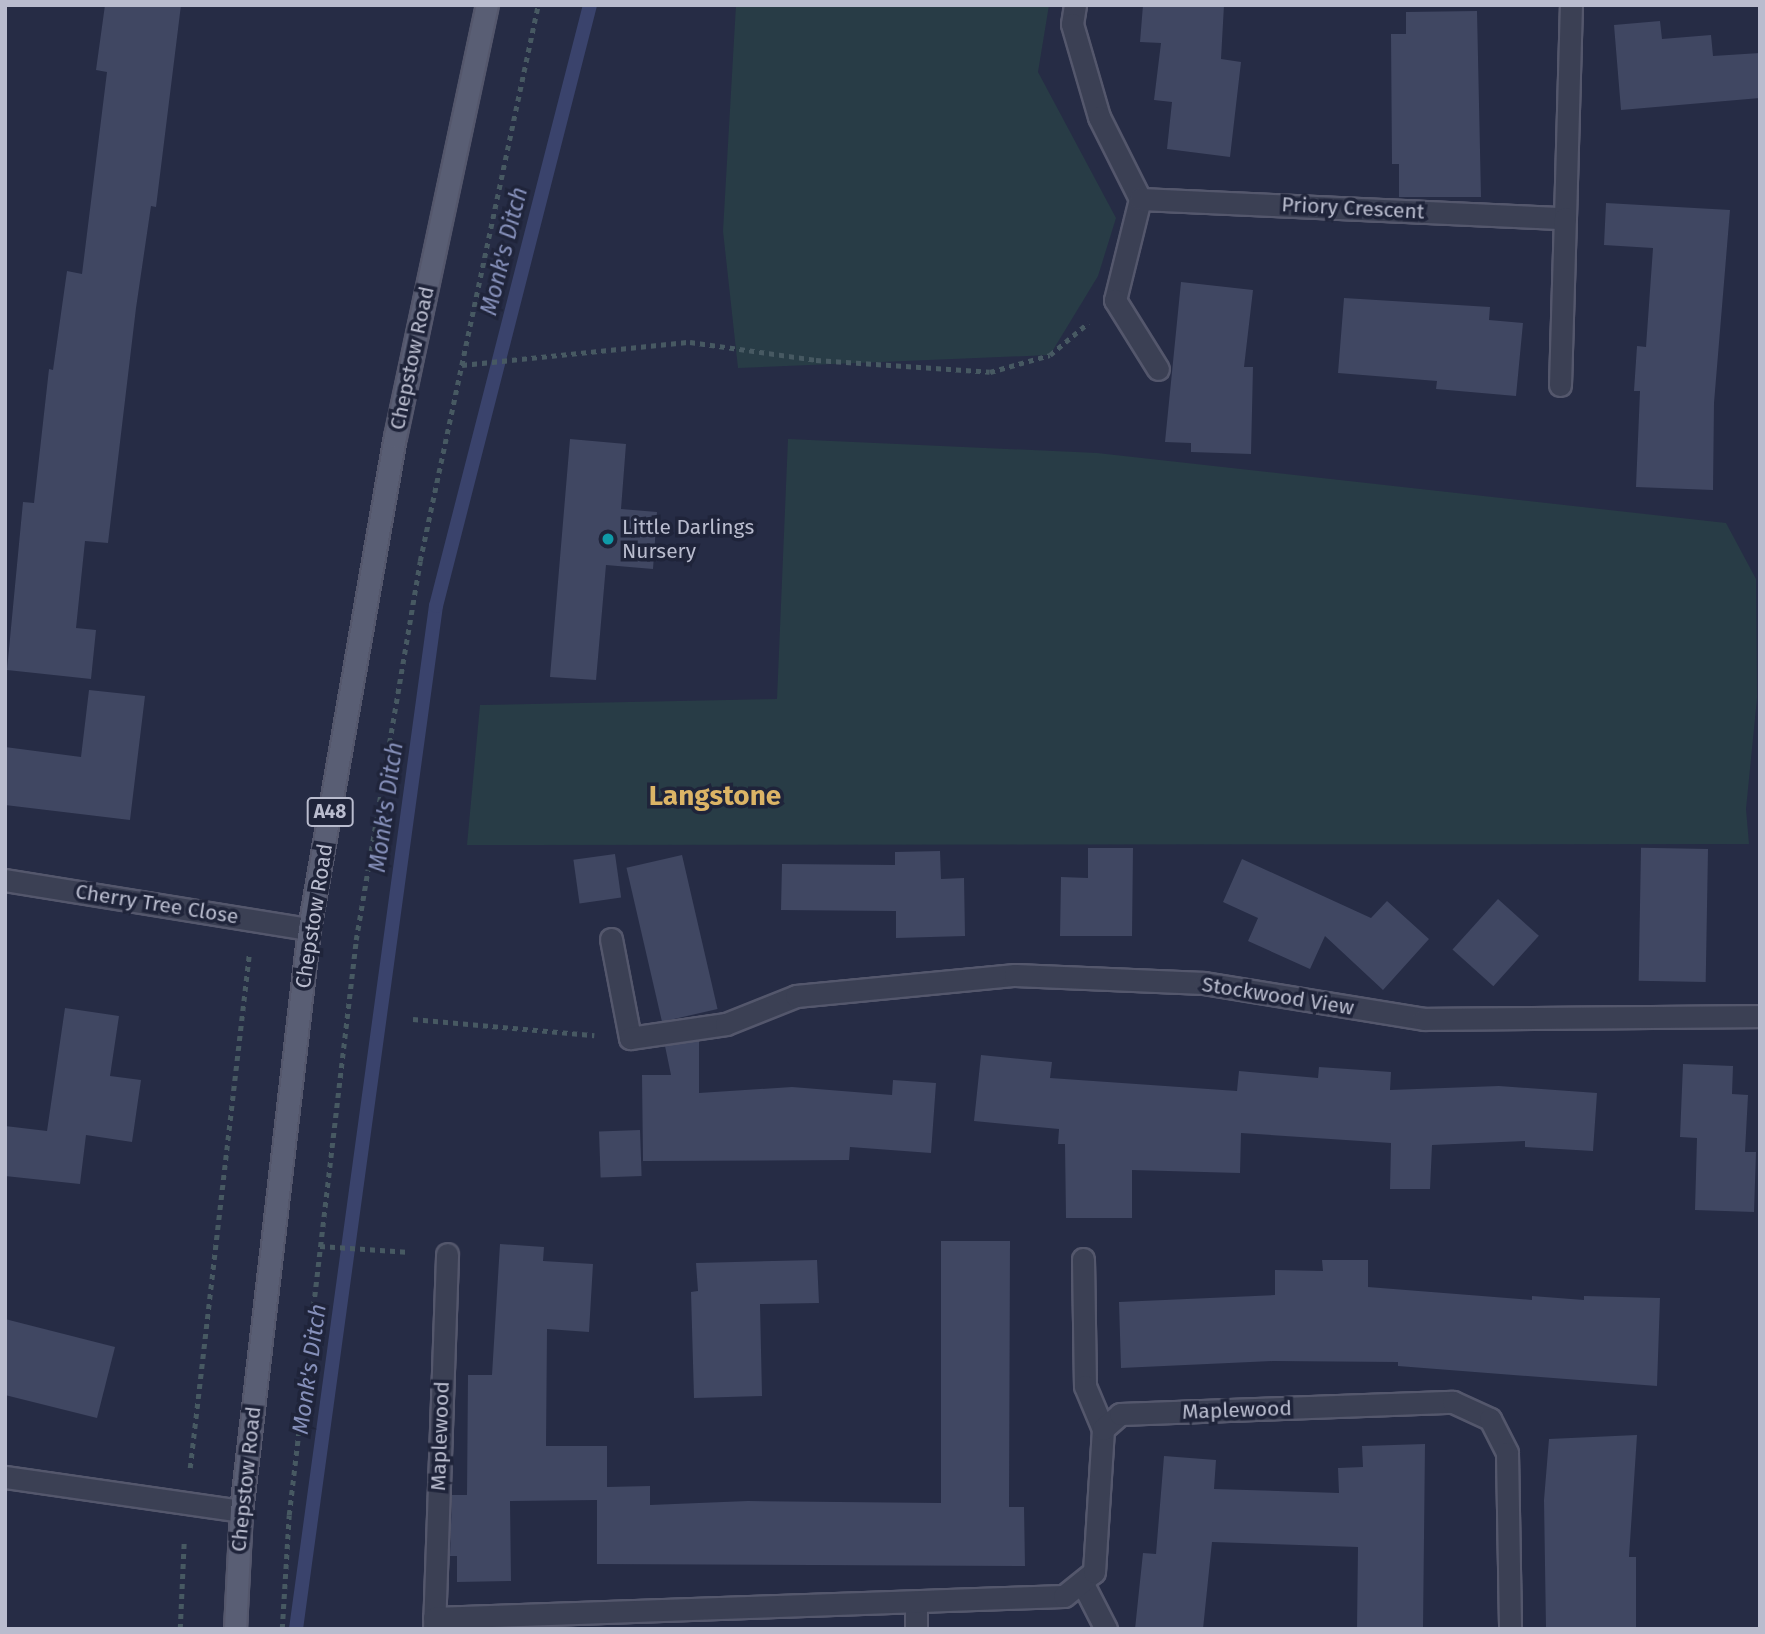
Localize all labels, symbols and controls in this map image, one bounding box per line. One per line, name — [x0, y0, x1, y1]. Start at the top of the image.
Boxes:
water label: Monk's Ditch — [475, 184, 533, 318]
street label: Priory Crescent — [1281, 192, 1425, 224]
street label: Chepstow Road — [384, 284, 440, 432]
place label: Little Darlings Nursery — [622, 514, 754, 564]
marker: Little Darlings Nursery — [600, 531, 616, 547]
water label: Monk's Ditch — [363, 740, 409, 874]
district label: Langstone — [649, 779, 781, 813]
road number: A48 — [306, 796, 354, 828]
street label: Chepstow Road — [290, 842, 338, 990]
street label: Cherry Tree Close — [74, 879, 240, 929]
street label: Stockwood View — [1200, 972, 1356, 1020]
water label: Monk's Ditch — [286, 1302, 332, 1436]
street label: Maplewood — [425, 1381, 455, 1491]
street label: Maplewood — [1182, 1395, 1292, 1425]
street label: Chepstow Road — [226, 1405, 266, 1553]

